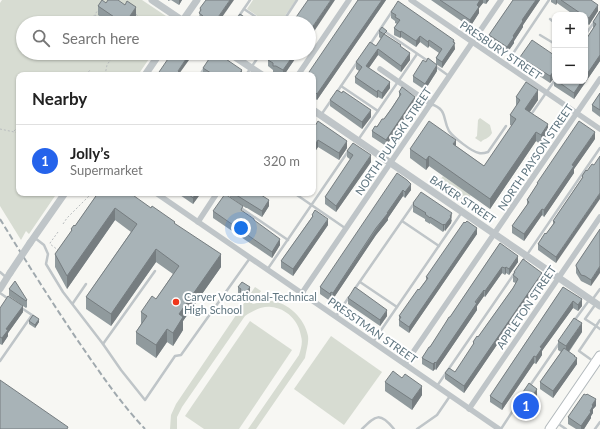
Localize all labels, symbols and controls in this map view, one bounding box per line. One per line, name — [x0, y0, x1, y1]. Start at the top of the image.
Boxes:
map controls — [552, 12, 588, 84]
button: + — [552, 12, 588, 48]
search box — [16, 16, 316, 60]
street label: PRESBURY STREET — [458, 18, 545, 82]
icon: search — [30, 27, 52, 49]
text: Search here — [62, 29, 139, 47]
button: − — [552, 48, 588, 84]
street label: NORTH PULASKI STREET — [352, 84, 434, 197]
text: Nearby — [32, 88, 87, 109]
street label: NORTH PAYSON STREET — [495, 101, 576, 213]
text: Jolly’s — [70, 144, 110, 162]
text: 1 — [41, 153, 49, 169]
text: 320 m — [263, 153, 300, 169]
text: Supermarket — [70, 162, 143, 178]
street label: BAKER STREET — [428, 172, 499, 226]
your location — [231, 218, 251, 238]
street label: APPLETON STREET — [493, 263, 559, 351]
place label: Carver Vocational-Technical High School — [184, 290, 317, 316]
street label: PRESSTMAN STREET — [326, 294, 420, 366]
marker: Carver Vocational-Technical High School — [171, 297, 181, 307]
pin: 1 — [513, 391, 539, 421]

